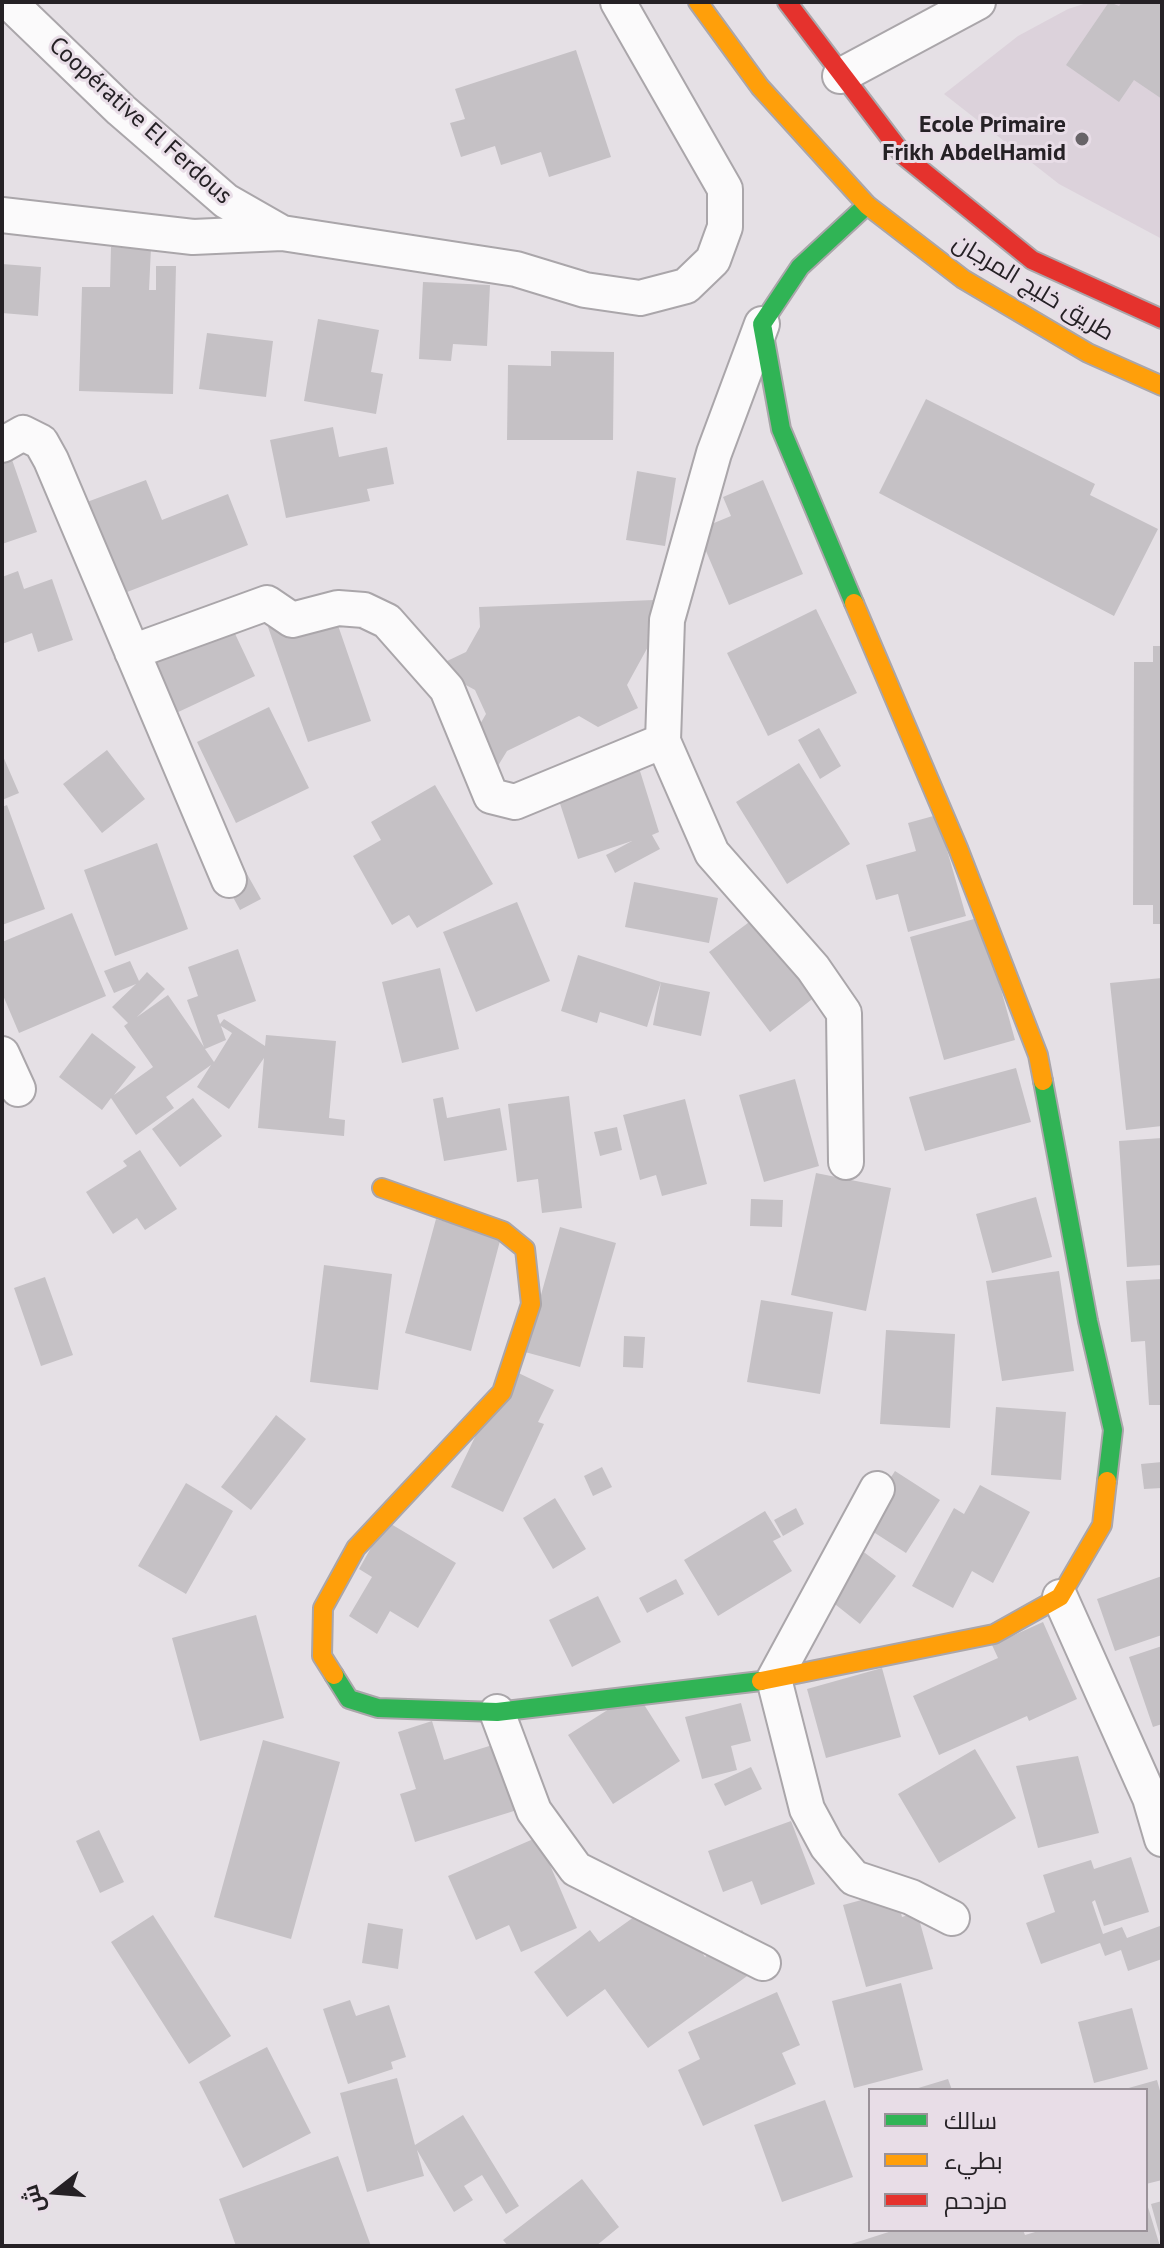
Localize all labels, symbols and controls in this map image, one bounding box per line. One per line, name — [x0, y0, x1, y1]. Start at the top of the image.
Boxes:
street label: Coopérative El Ferdous — [43, 31, 237, 211]
place label: Ecole Primaire Frikh AbdelHamid — [882, 111, 1066, 167]
marker: Ecole Primaire Frikh AbdelHamid — [1073, 130, 1091, 148]
street label: طريق خليج المرجان — [947, 228, 1119, 348]
legend — [868, 2088, 1148, 2232]
text: سالك — [944, 2105, 997, 2136]
text: بطيء — [944, 2145, 1003, 2176]
north arrow — [16, 2152, 96, 2232]
text: ش — [16, 2181, 51, 2217]
text: مزدحم — [944, 2185, 1007, 2216]

